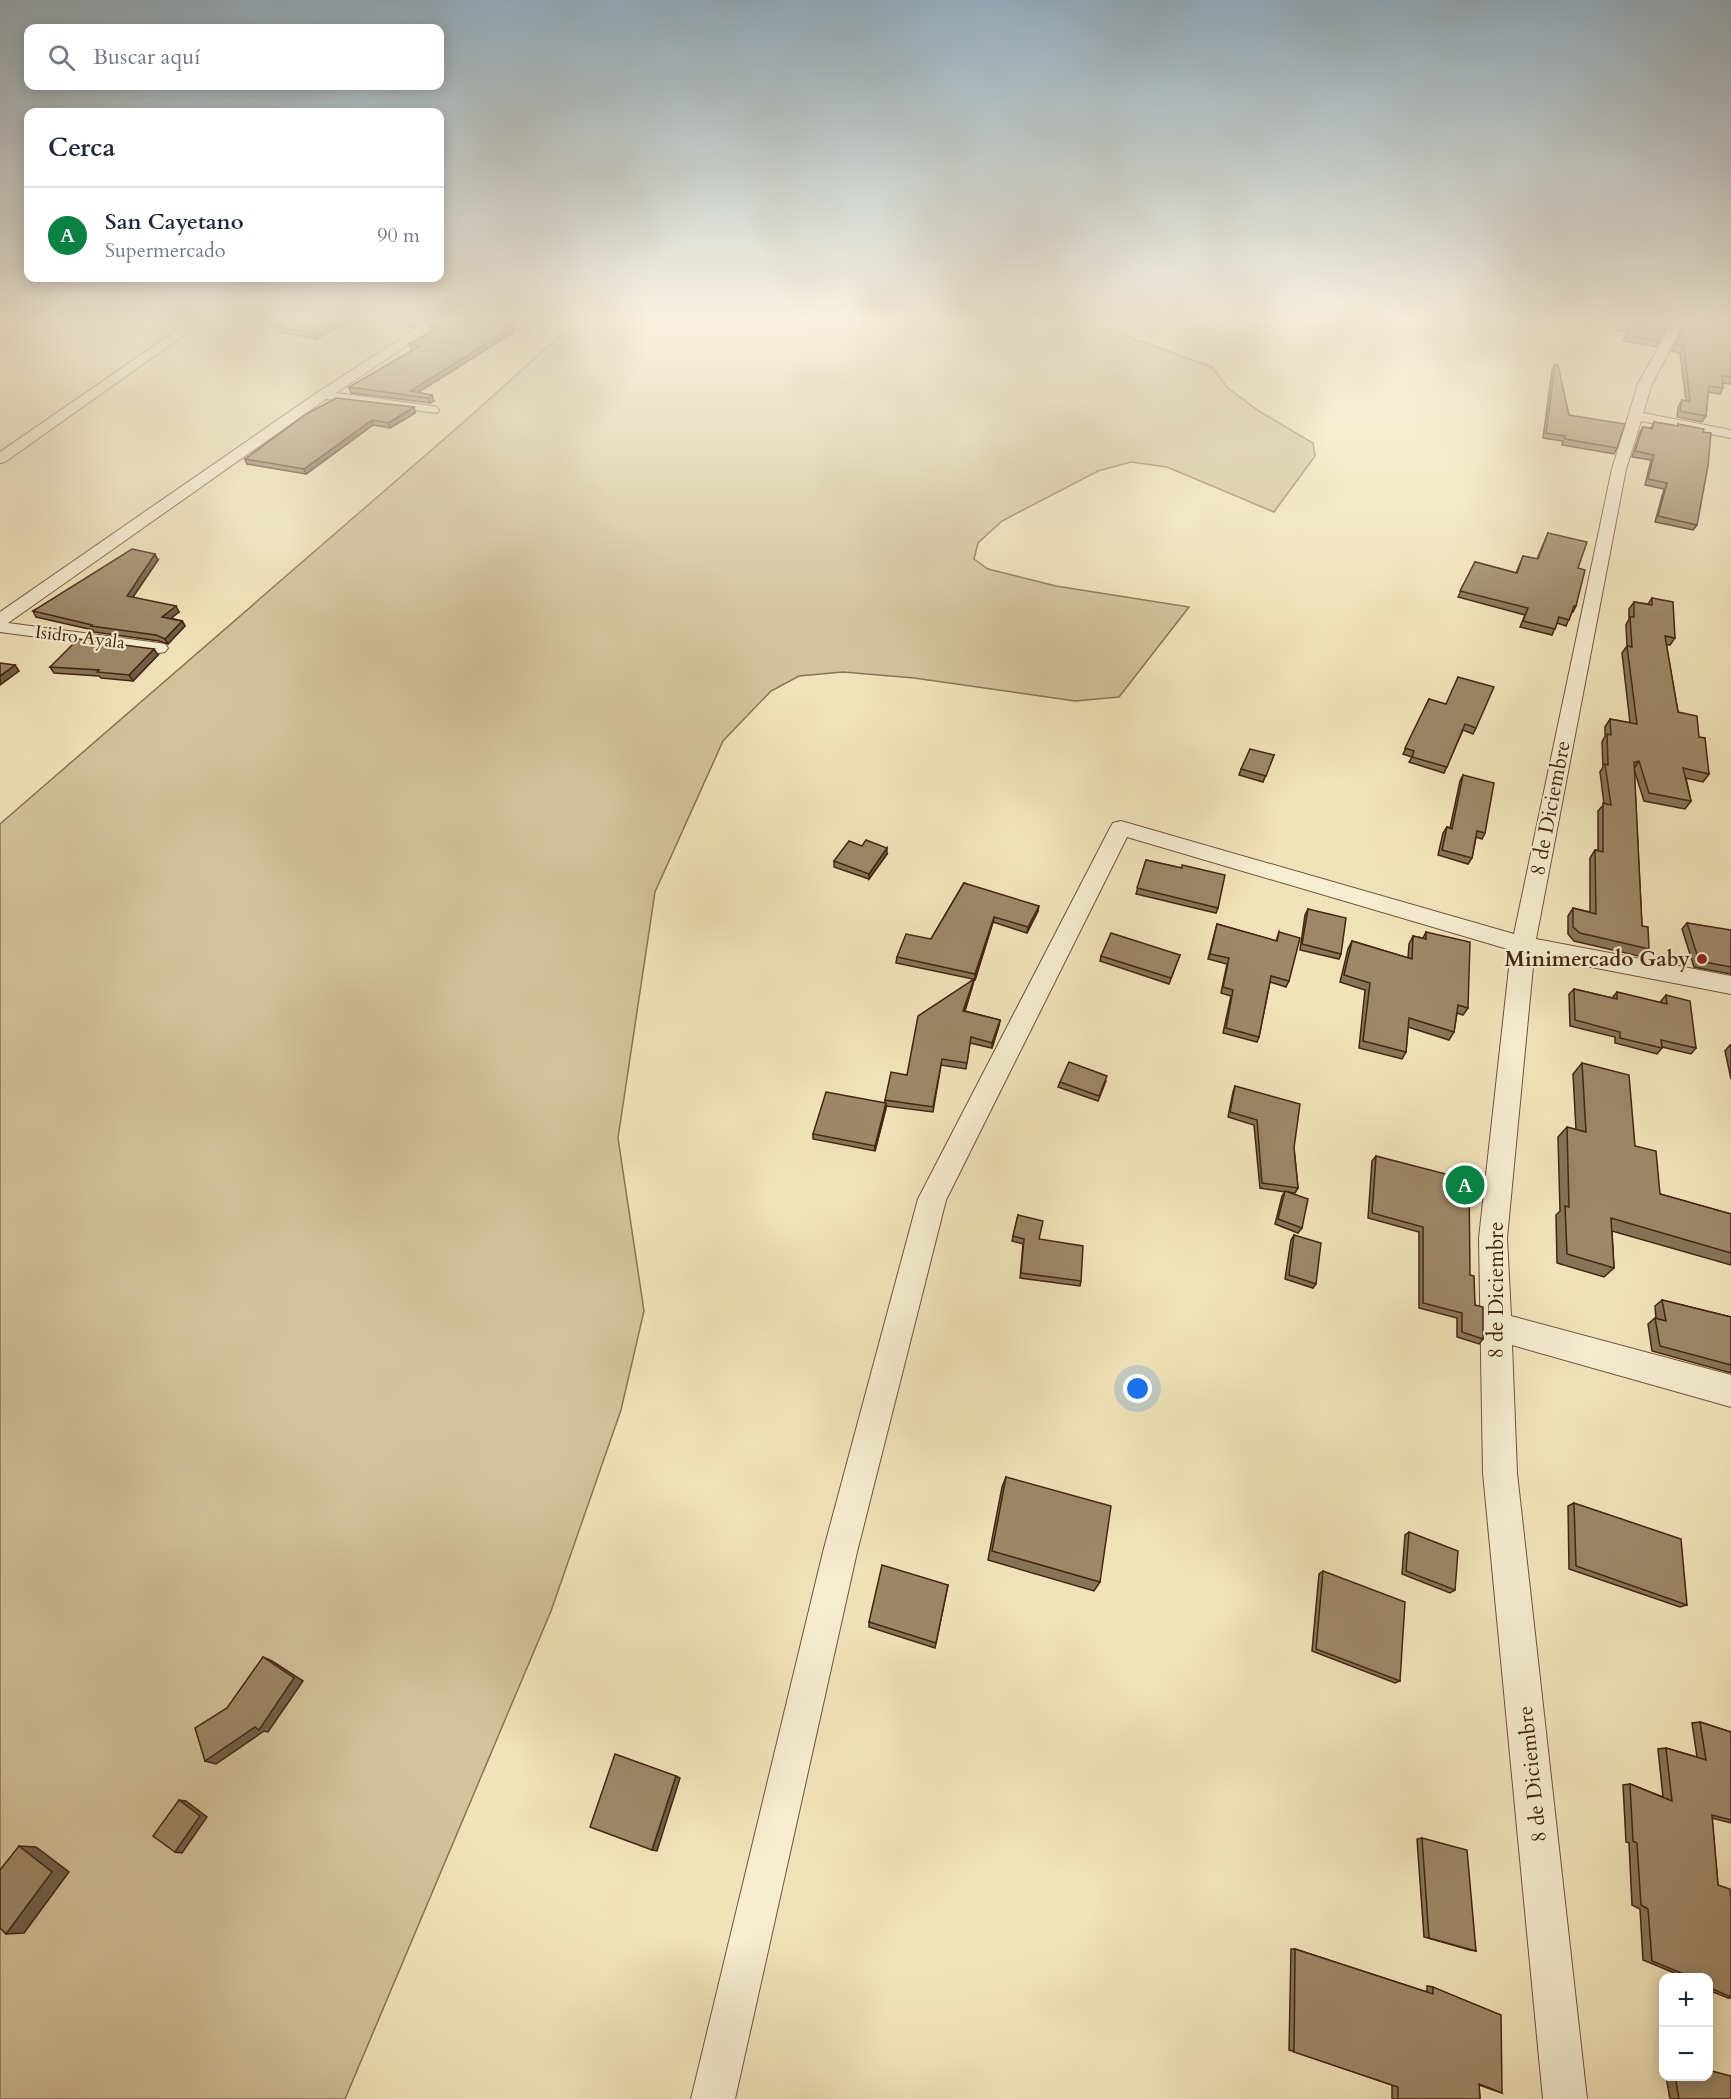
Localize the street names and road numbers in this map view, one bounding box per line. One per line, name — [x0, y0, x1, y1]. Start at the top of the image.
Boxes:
street label: Isidro Ayala — [34, 620, 127, 655]
street label: 8 de Diciembre — [1523, 738, 1578, 878]
street label: 8 de Diciembre — [1482, 1222, 1511, 1358]
street label: 8 de Diciembre — [1511, 1704, 1554, 1844]

